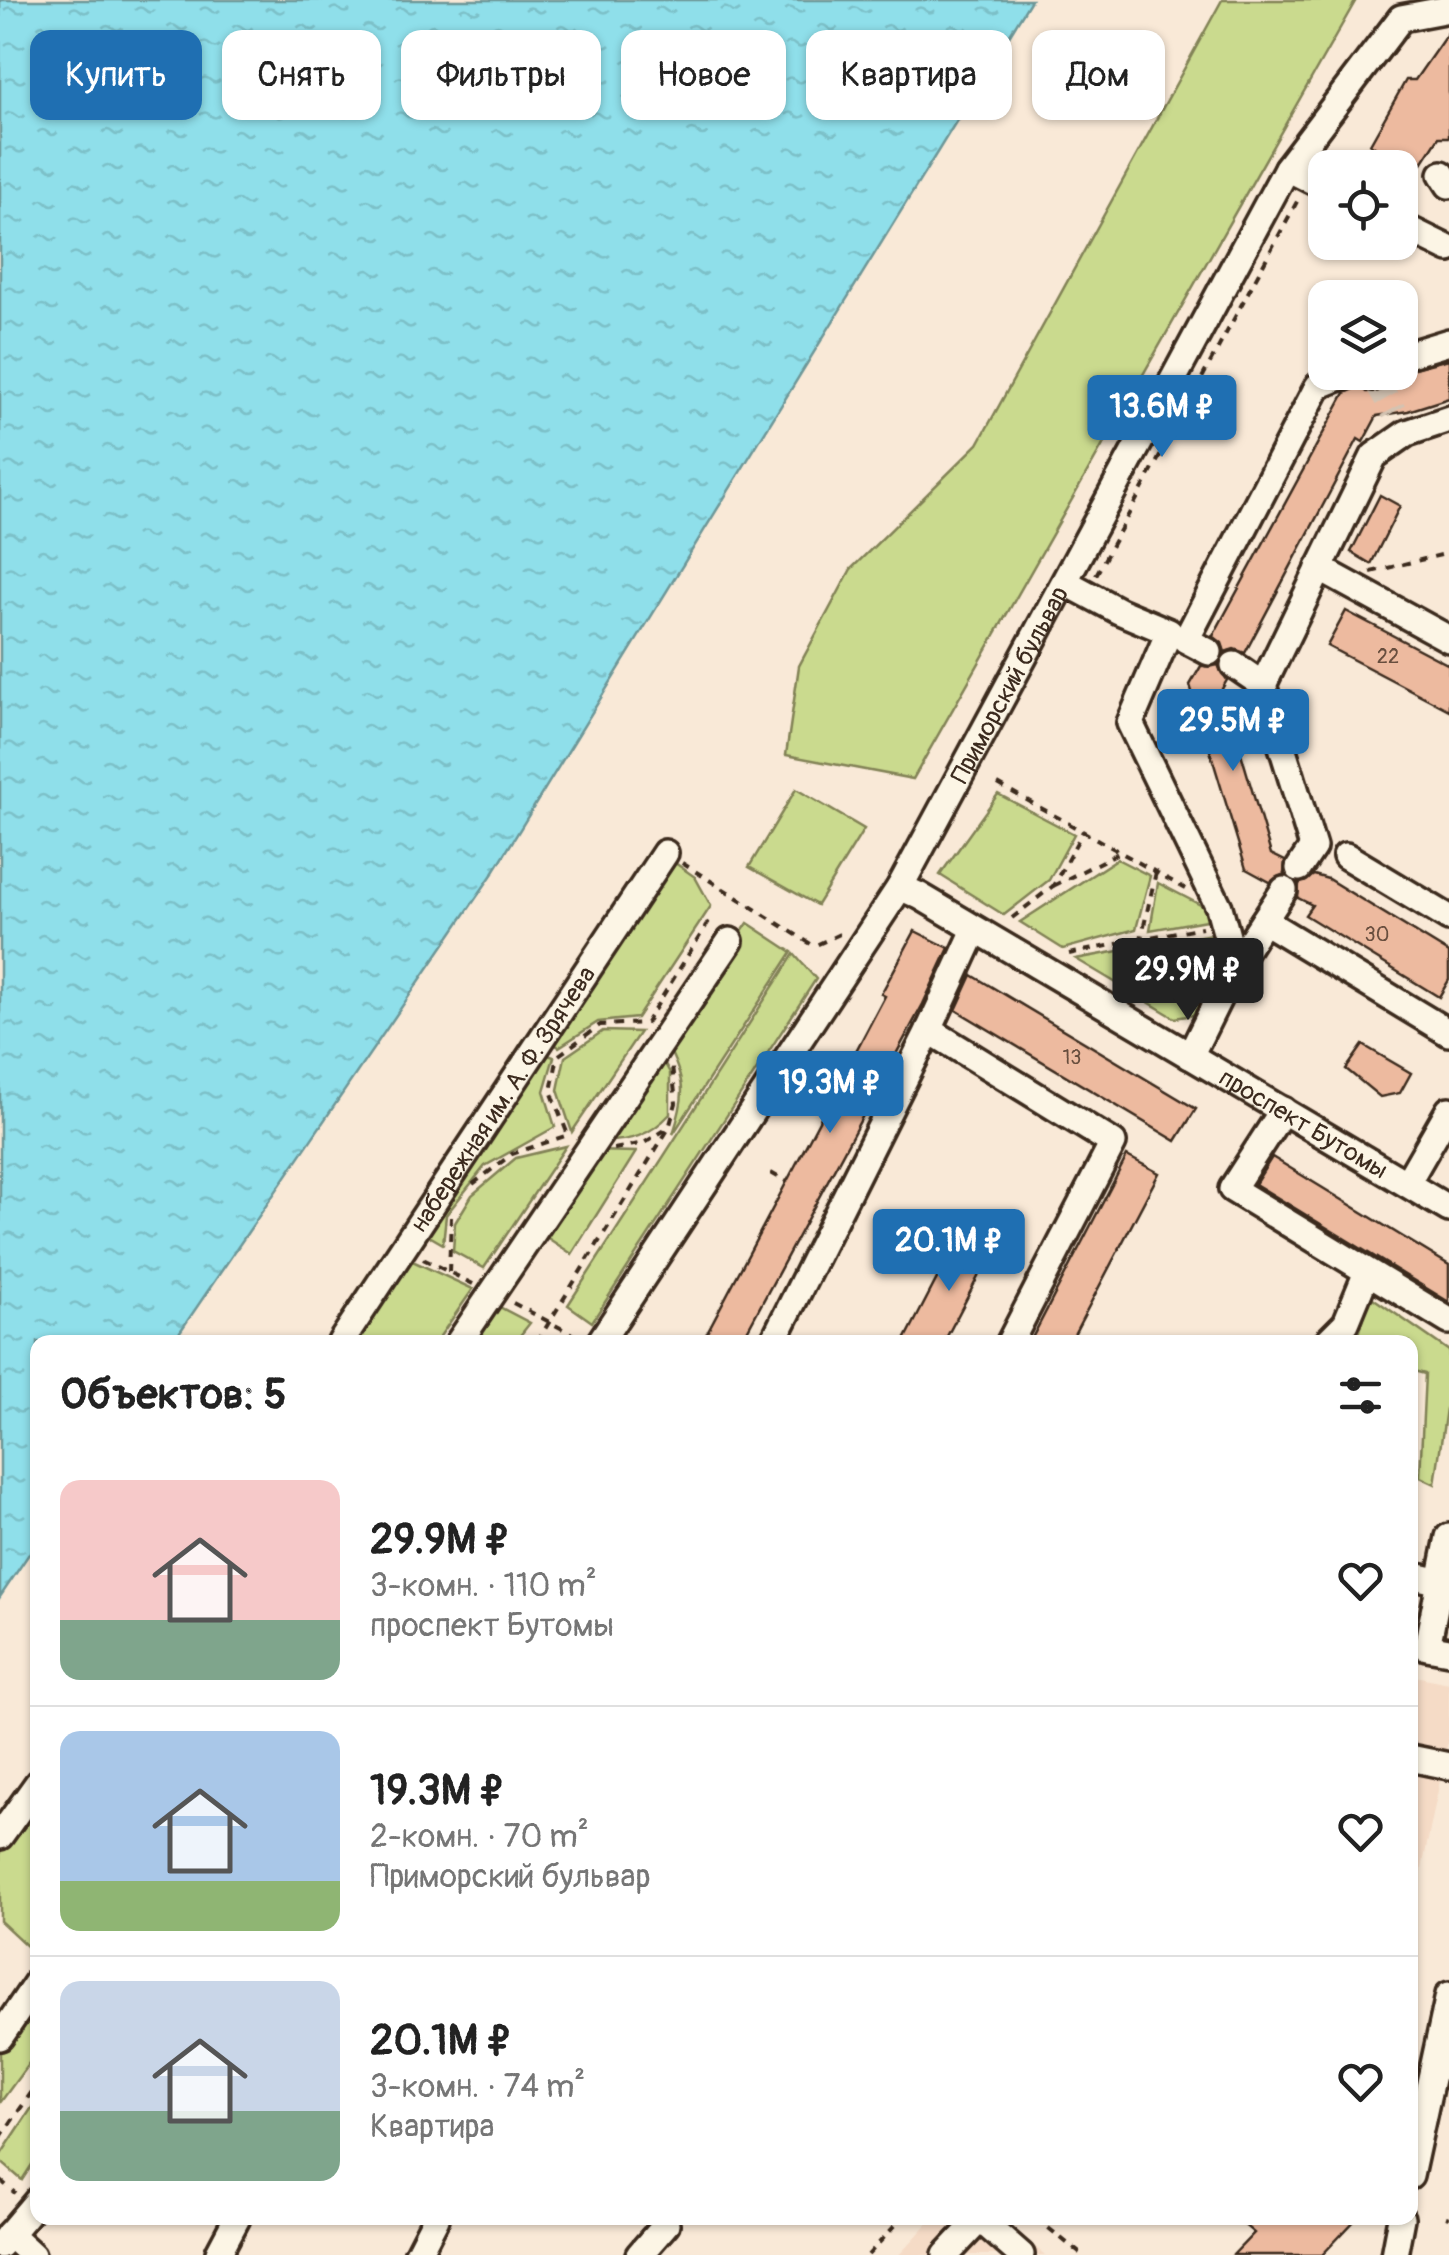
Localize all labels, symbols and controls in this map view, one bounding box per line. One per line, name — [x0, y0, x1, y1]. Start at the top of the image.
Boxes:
chip: Купить — [30, 30, 202, 120]
chip: Снять — [222, 30, 381, 120]
chip: Фильтры — [401, 30, 601, 120]
chip: Новое — [621, 30, 786, 120]
chip: Квартира — [806, 30, 1012, 120]
chip: Дом — [1032, 30, 1165, 120]
map controls — [1308, 150, 1418, 390]
button: locate — [1308, 150, 1418, 260]
button: layers — [1308, 280, 1418, 390]
pin: 13.6M ₽ — [1070, 375, 1254, 460]
text: 13.6M ₽ — [1109, 387, 1215, 427]
street label: Приморский бульвар — [945, 581, 1076, 789]
house number: 22 — [1377, 644, 1399, 669]
pin: 29.5M ₽ — [1141, 689, 1325, 774]
text: 29.5M ₽ — [1179, 701, 1287, 741]
house number: 30 — [1365, 922, 1389, 947]
pin: 29.9M ₽ — [1096, 938, 1280, 1023]
text: 29.9M ₽ — [1134, 950, 1242, 990]
street label: набережная им. А. Ф. Зрячева — [404, 961, 603, 1238]
house number: 13 — [1063, 1045, 1081, 1070]
pin: 19.3M ₽ — [738, 1051, 922, 1136]
text: 19.3M ₽ — [778, 1063, 882, 1103]
street label: проспект Бутомы — [1213, 1063, 1393, 1186]
pin: 20.1M ₽ — [857, 1209, 1041, 1294]
text: 20.1M ₽ — [895, 1221, 1003, 1261]
icon: filters — [1333, 1368, 1388, 1423]
text: Объектов: 5 — [60, 1369, 287, 1421]
text: 29.9M ₽ — [370, 1514, 511, 1566]
icon: home — [140, 1520, 260, 1640]
icon: heart — [1333, 1553, 1388, 1608]
text: 3-комн. · 110 m² — [370, 1566, 597, 1606]
text: проспект Бутомы — [370, 1606, 614, 1646]
text: 19.3M ₽ — [370, 1765, 505, 1817]
icon: home — [140, 1771, 260, 1891]
icon: heart — [1333, 1804, 1388, 1859]
text: 2-комн. · 70 m² — [370, 1817, 589, 1857]
text: Приморский бульвар — [370, 1857, 651, 1897]
text: 20.1M ₽ — [370, 2015, 512, 2067]
icon: home — [140, 2021, 260, 2141]
icon: heart — [1333, 2054, 1388, 2109]
text: 3-комн. · 74 m² — [370, 2067, 585, 2107]
text: Квартира — [370, 2107, 494, 2147]

